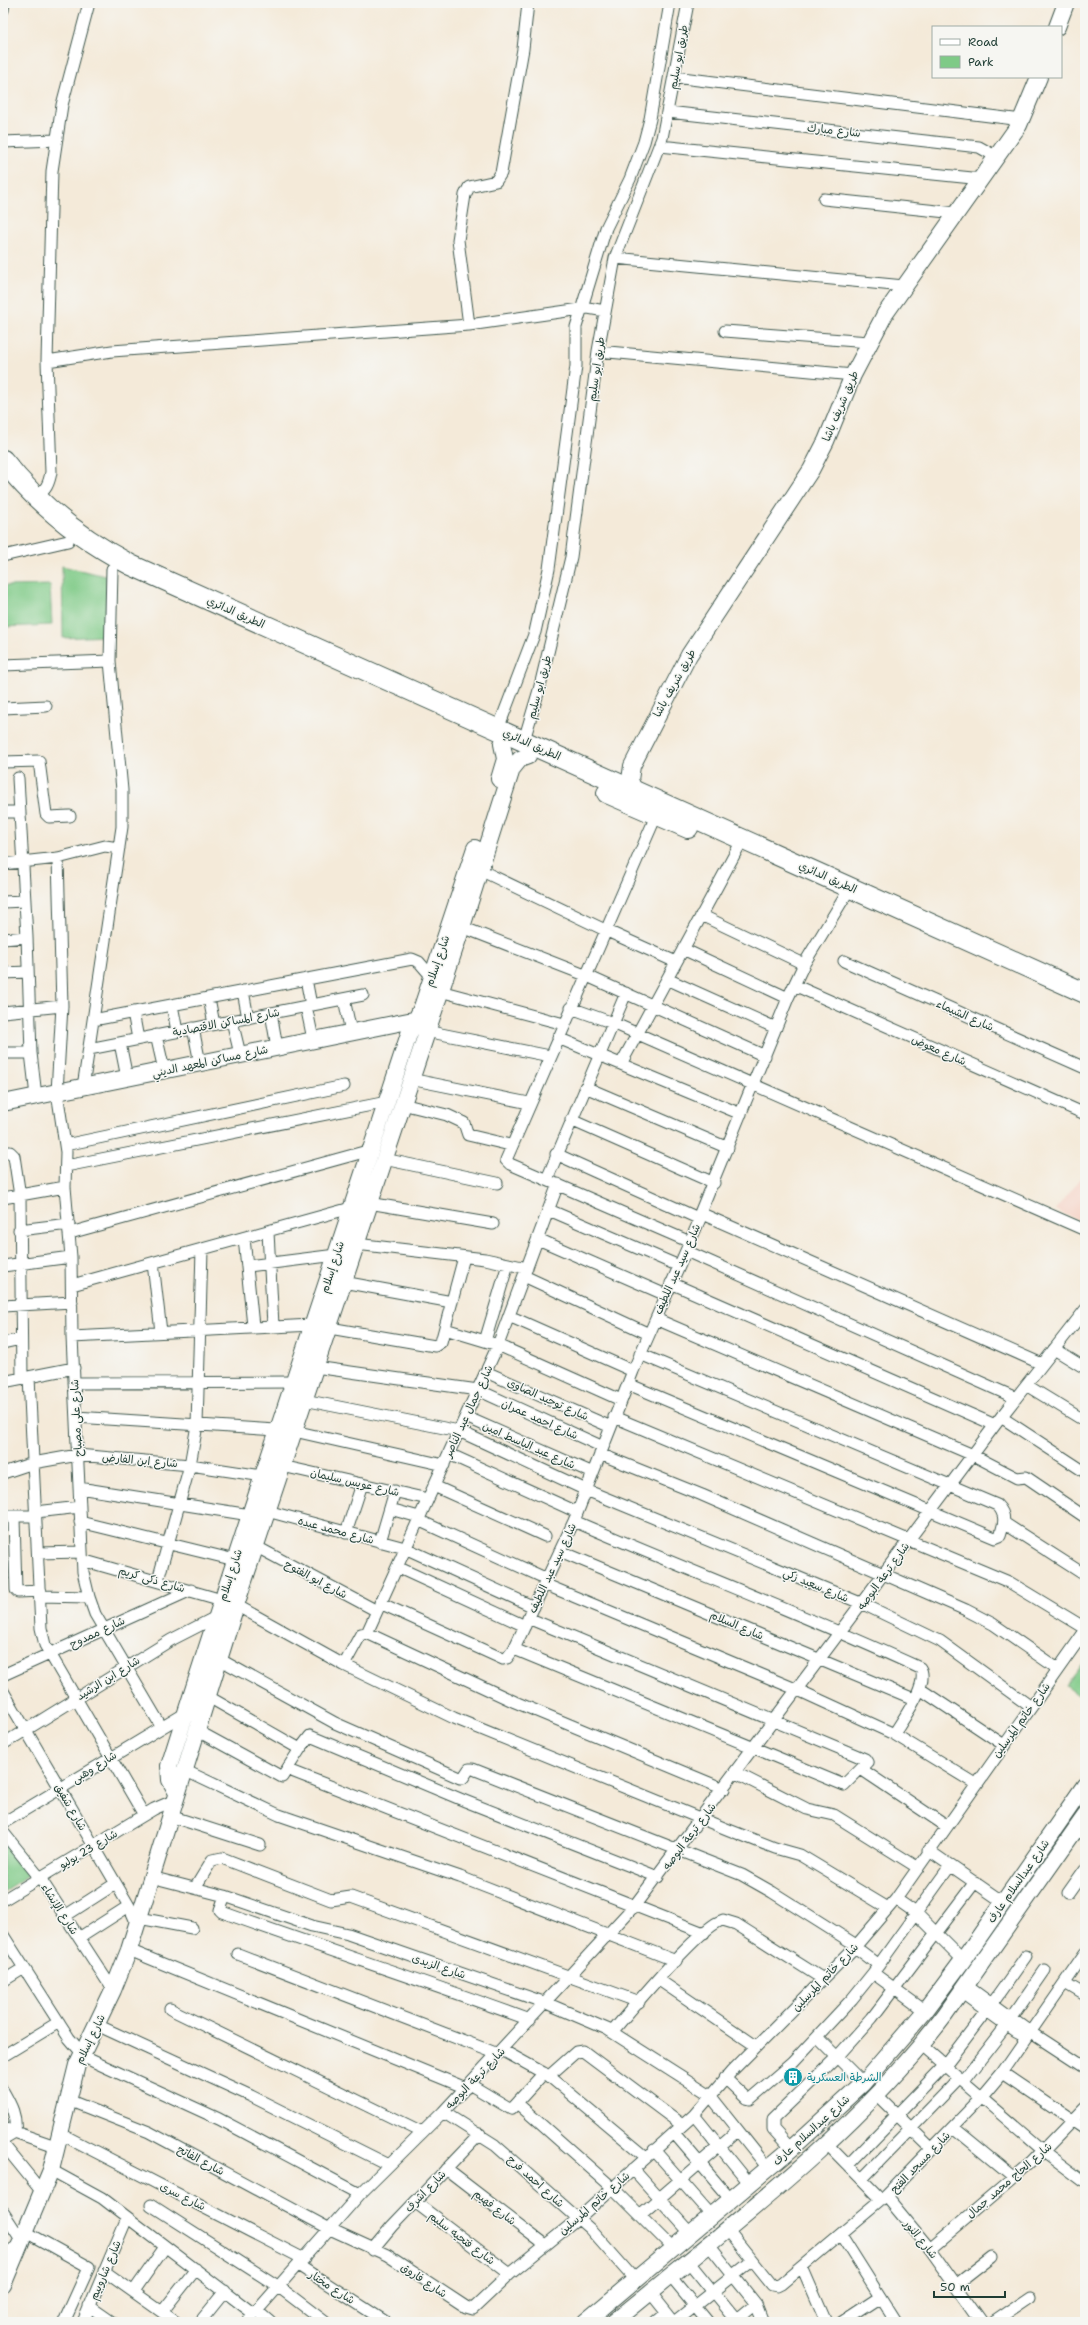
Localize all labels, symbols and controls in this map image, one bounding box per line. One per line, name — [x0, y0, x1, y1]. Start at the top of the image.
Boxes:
street label: طريق ابو سليم — [665, 24, 693, 91]
legend — [932, 26, 1062, 78]
text: Road — [968, 34, 999, 50]
text: Park — [968, 54, 994, 70]
street label: شارع مبارك — [806, 120, 861, 142]
street label: طريق ابو سليم — [585, 336, 609, 402]
street label: طريق شريف باشا — [819, 369, 862, 444]
street label: الطريق الدائري — [204, 593, 267, 633]
street label: طريق شريف باشا — [650, 647, 699, 720]
street label: طريق ابو سليم — [524, 654, 556, 721]
street label: الطريق الدائري — [500, 725, 563, 765]
street label: الطريق الدائري — [796, 858, 859, 898]
street label: شارع إسلام — [422, 933, 454, 989]
street label: شارع الشيماء — [933, 996, 996, 1036]
street label: شارع المساكن الاقتصادية — [171, 1005, 281, 1041]
street label: شارع معوض — [909, 1032, 968, 1070]
street label: شارع مساكن المعهد الديني — [151, 1042, 270, 1084]
street label: شارع سيد عبد اللطيف — [651, 1221, 705, 1317]
street label: شارع إسلام — [317, 1239, 349, 1295]
street label: شارع جمال عبد الناصر — [440, 1363, 497, 1461]
street label: شارع توحيد الصاوى — [504, 1375, 591, 1425]
street label: شارع على مصباح — [67, 1379, 87, 1457]
street label: شارع احمد عمران — [499, 1396, 580, 1444]
street label: شارع عبد الباسط امين — [480, 1418, 577, 1474]
street label: شارع ابن الفارض — [101, 1450, 178, 1472]
street label: شارع عويس سليمان — [309, 1465, 401, 1501]
street label: شارع محمد عبده — [296, 1513, 376, 1549]
street label: شارع سيد عبد اللطيف — [525, 1521, 581, 1616]
street label: شارع ترعة البوصه — [854, 1539, 914, 1614]
street label: شارع إسلام — [215, 1547, 247, 1603]
street label: شارع ابو الفتوح — [281, 1557, 350, 1603]
street label: شارع ذكى كريم — [117, 1563, 187, 1597]
street label: شارع سعيد زكي — [780, 1565, 851, 1609]
street label: شارع السلام — [707, 1607, 766, 1644]
street label: شارع ممدوح — [67, 1613, 128, 1653]
street label: شارع ابن الرشيد — [74, 1653, 143, 1705]
street label: شارع خاتم المرسلين — [989, 1680, 1055, 1761]
street label: شارع وهبى — [69, 1748, 120, 1788]
street label: شارع شفيق — [50, 1781, 90, 1834]
street label: شارع ترعة البوصه — [659, 1800, 720, 1873]
street label: شارع 23 يوليو — [55, 1826, 121, 1874]
street label: شارع عبدالسلام عارف — [984, 1837, 1054, 1927]
street label: شارع الإنشاء — [37, 1881, 82, 1938]
street label: شارع خاتم المرسلين — [789, 1940, 863, 2015]
street label: شارع الزيدى — [410, 1950, 468, 1984]
street label: شارع إسلام — [72, 2012, 110, 2067]
street label: شارع ترعة البوصه — [442, 2044, 509, 2113]
building icon: الشرطة العسكرية — [782, 2066, 804, 2088]
place label: الشرطة العسكرية — [807, 2070, 882, 2085]
street label: شارع عبدالسلام عارف — [770, 2092, 854, 2170]
street label: شارع مسجد الفتح — [887, 2128, 954, 2197]
street label: شارع الحاج محمد جمال — [963, 2139, 1056, 2223]
street label: شارع الفاتح — [174, 2142, 227, 2180]
street label: شارع احمد فرج — [503, 2152, 567, 2212]
street label: شارع اشرف — [402, 2167, 450, 2216]
street label: شارع خاتم المرسلين — [556, 2168, 634, 2239]
street label: شارع سرى — [157, 2179, 208, 2215]
street label: شارع فهيم — [470, 2186, 519, 2230]
street label: شارع فتحيه سليم — [425, 2209, 498, 2269]
street label: شارع النور — [899, 2216, 941, 2262]
street label: شارع شاروبيم — [86, 2238, 126, 2303]
street label: شارع فاروق — [397, 2260, 450, 2302]
street label: شارع مختار — [305, 2266, 358, 2309]
scale bar — [934, 2273, 1005, 2299]
text: 50 m — [940, 2279, 970, 2295]

